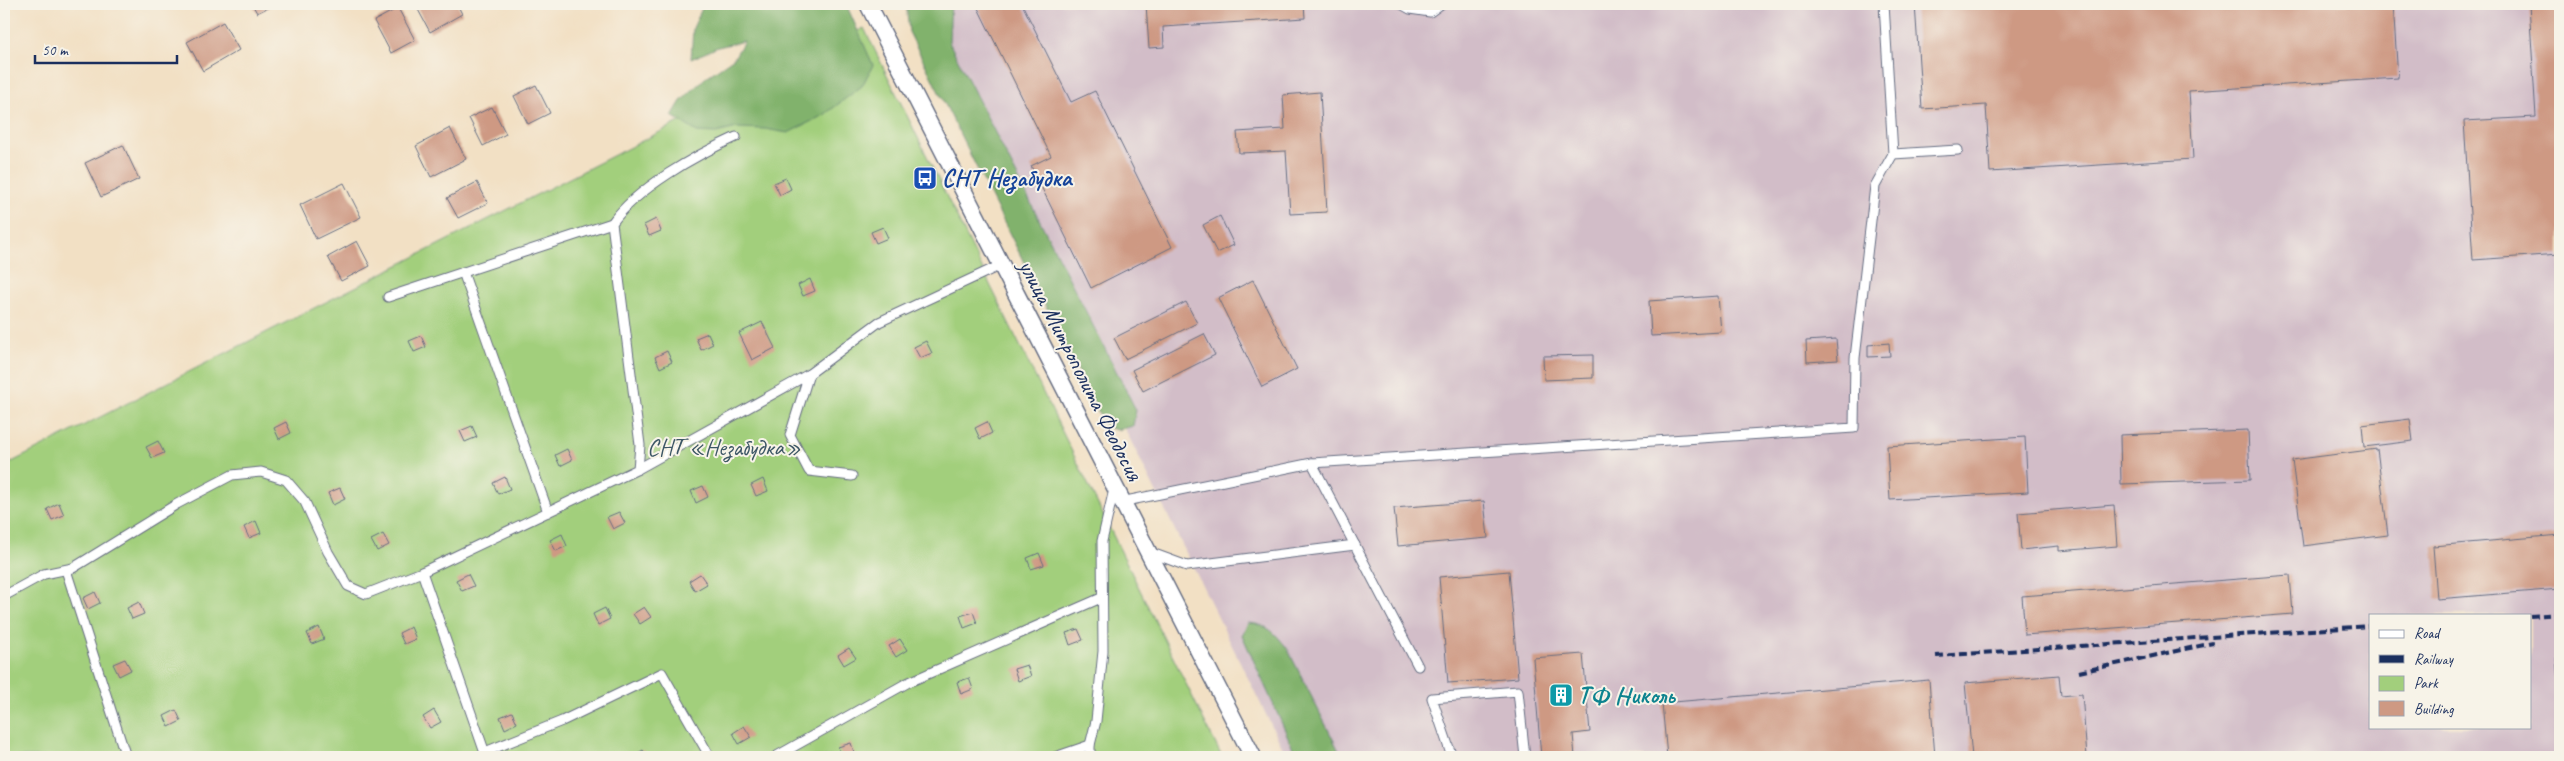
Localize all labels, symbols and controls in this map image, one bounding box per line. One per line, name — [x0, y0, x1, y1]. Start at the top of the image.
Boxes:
scale bar — [35, 32, 178, 64]
text: 50 m — [42, 41, 69, 60]
place label: СНТ Незабудка — [942, 163, 1074, 194]
bus stop icon: СНТ Незабудка — [912, 165, 938, 191]
street label: улица Митрополита Феодосия — [1011, 252, 1150, 487]
park label: СНТ «Незабудка» — [647, 432, 801, 463]
legend — [2369, 614, 2532, 728]
text: Road — [2414, 624, 2441, 643]
text: Railway — [2414, 650, 2455, 669]
text: Park — [2414, 674, 2439, 693]
place label: ТФ Николь — [1578, 680, 1677, 710]
building icon: ТФ Николь — [1548, 682, 1574, 708]
text: Building — [2414, 700, 2454, 719]

